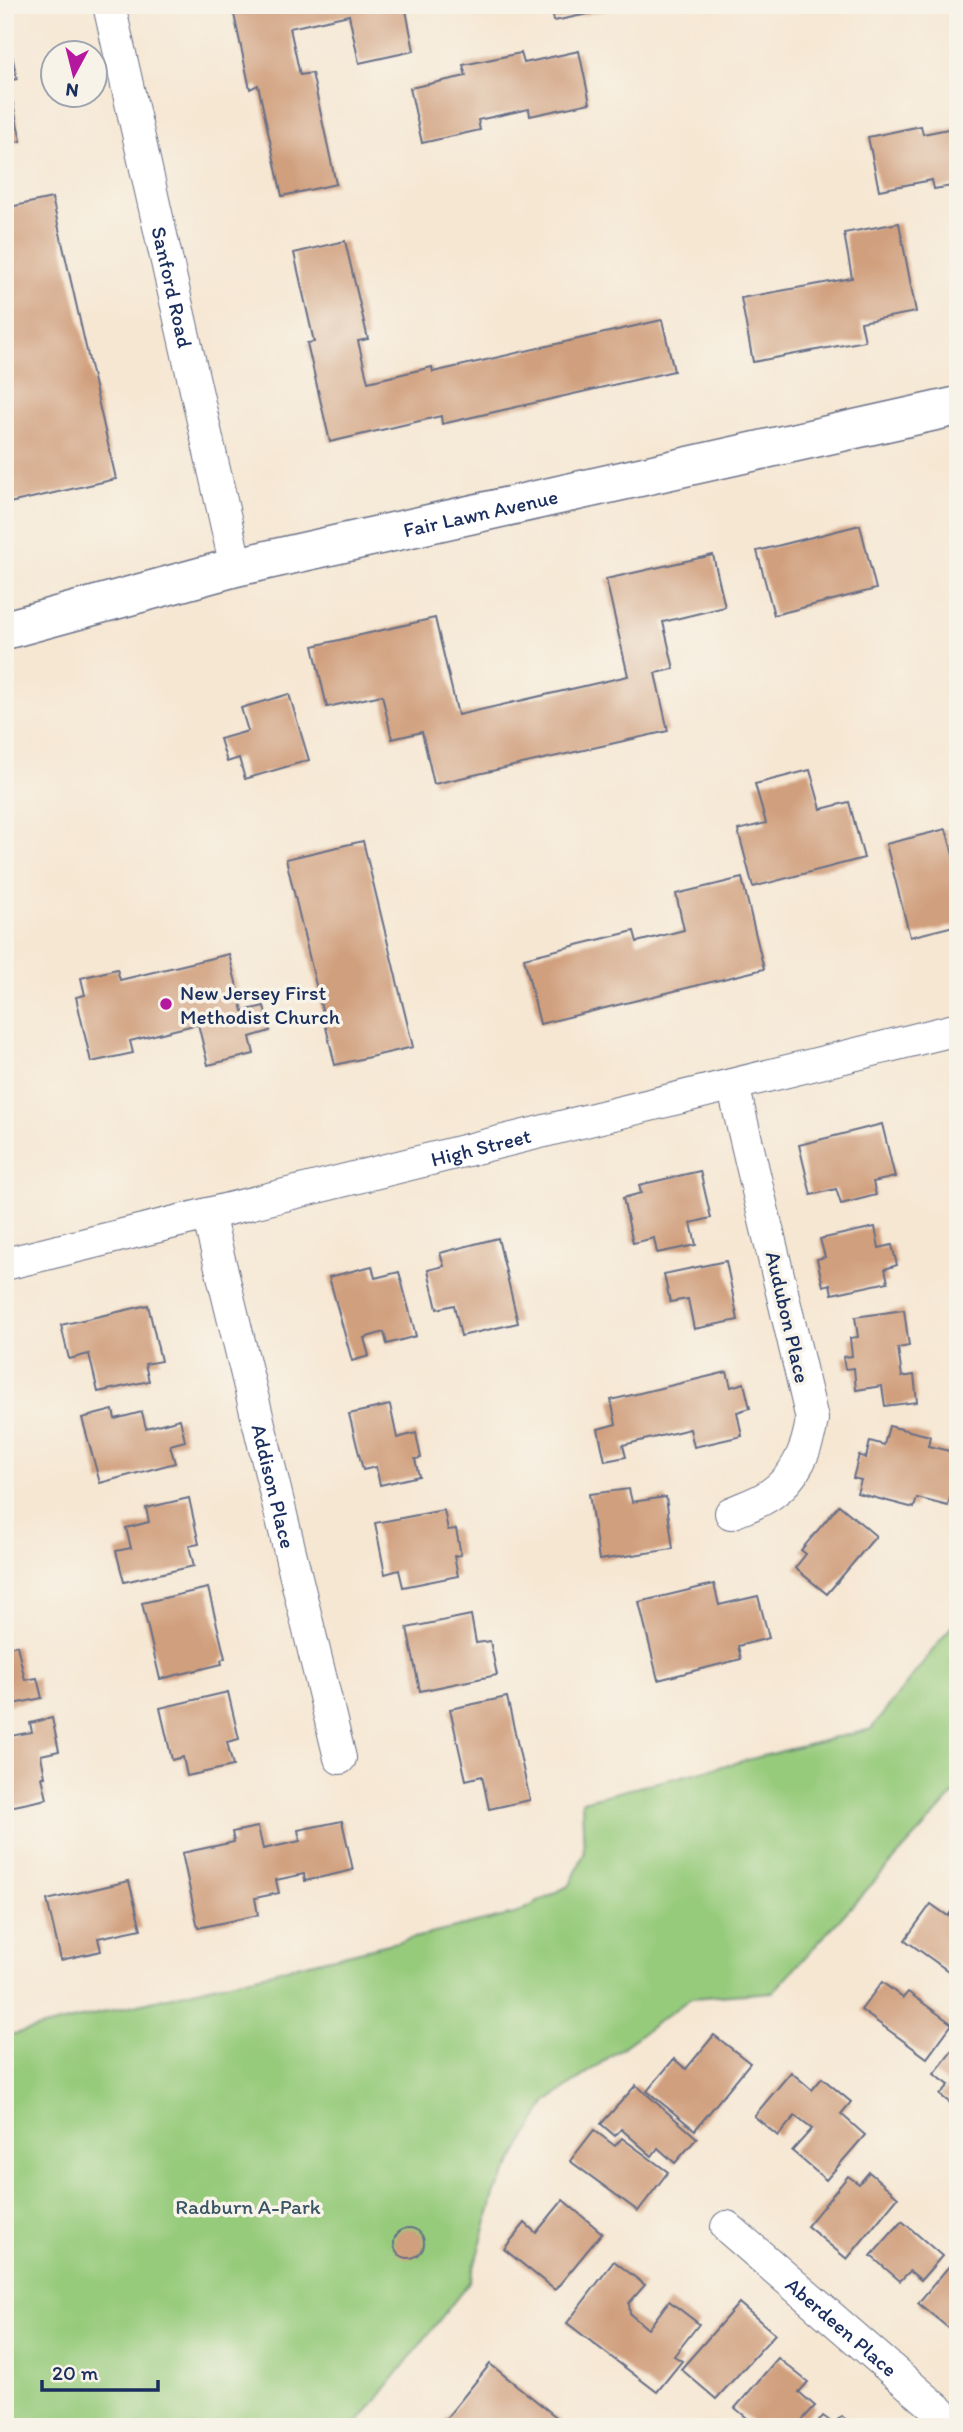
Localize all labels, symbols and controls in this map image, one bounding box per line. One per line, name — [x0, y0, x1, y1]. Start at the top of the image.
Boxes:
north arrow — [38, 38, 108, 108]
text: N — [64, 78, 80, 103]
street label: Sanford Road — [147, 224, 199, 350]
street label: Fair Lawn Avenue — [401, 483, 560, 542]
place label: New Jersey First Methodist Church — [180, 980, 340, 1029]
marker: New Jersey First Methodist Church — [158, 996, 174, 1012]
street label: High Street — [428, 1122, 533, 1171]
street label: Audubon Place — [761, 1249, 815, 1385]
street label: Addison Place — [247, 1421, 301, 1551]
park label: Radburn A-Park — [175, 2194, 321, 2219]
street label: Aberdeen Place — [781, 2271, 903, 2382]
scale bar — [42, 2348, 158, 2392]
text: 20 m — [52, 2360, 99, 2385]

